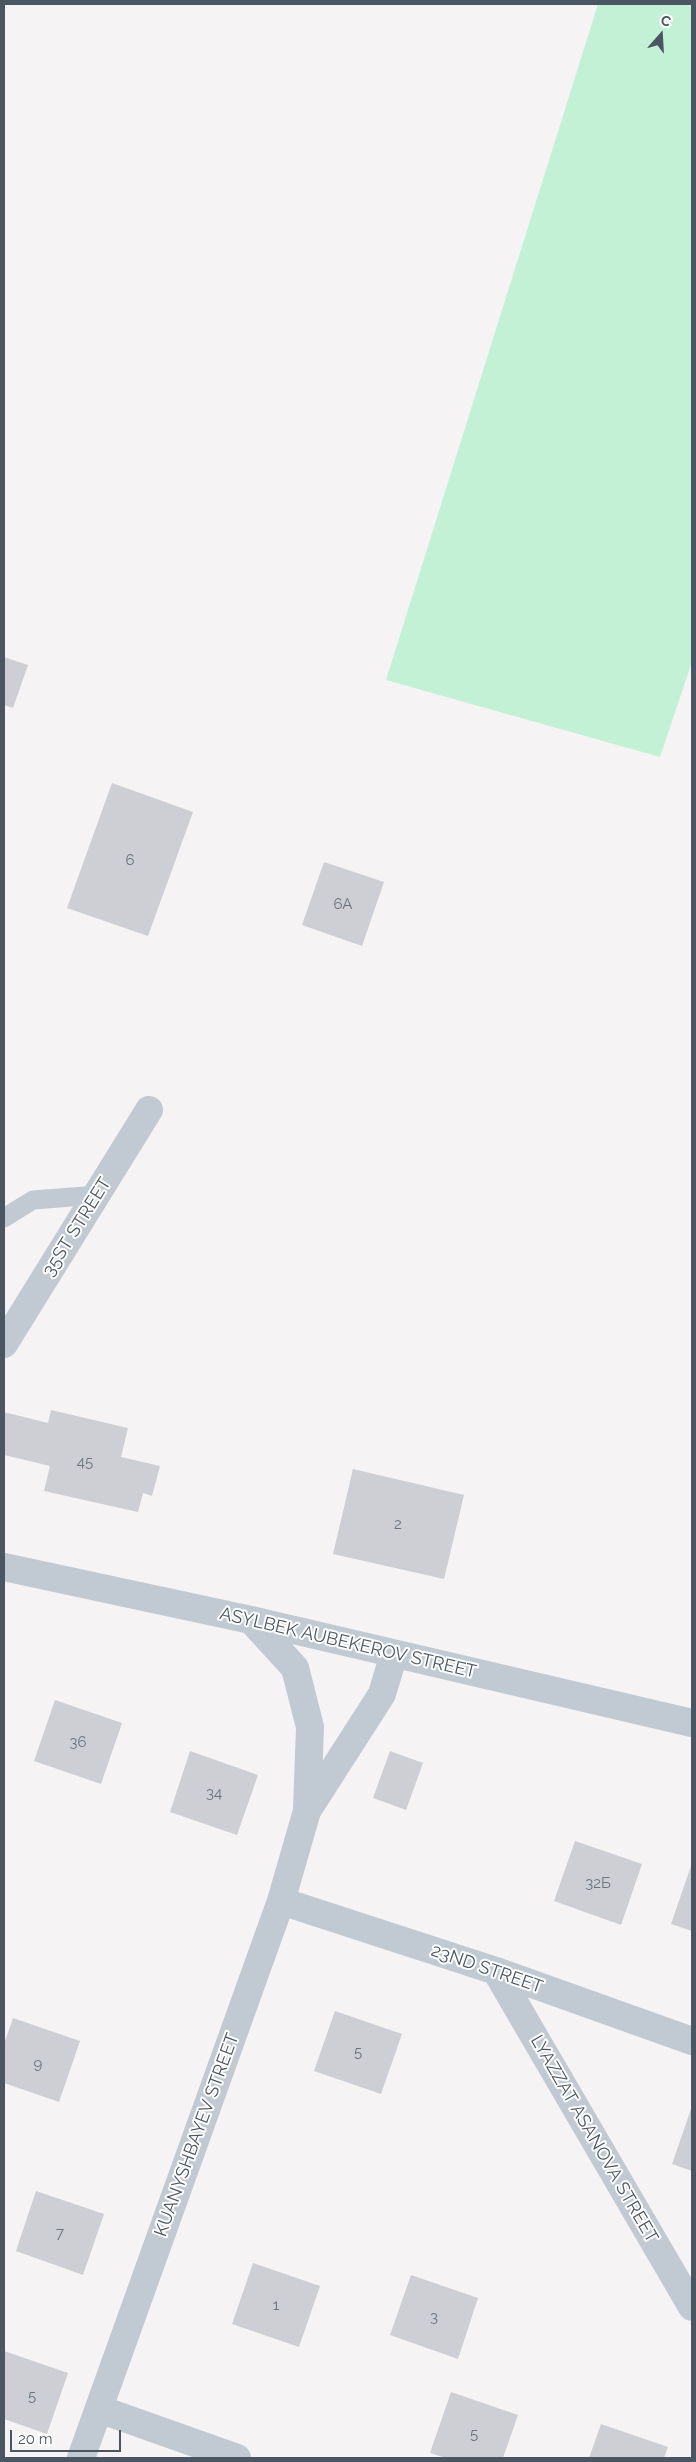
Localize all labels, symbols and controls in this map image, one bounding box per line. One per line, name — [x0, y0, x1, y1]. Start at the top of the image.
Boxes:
north arrow — [636, 10, 686, 60]
text: С — [659, 12, 673, 30]
house number: 6 — [125, 851, 135, 869]
house number: 6А — [334, 895, 352, 913]
street label: 35ST STREET — [38, 1174, 116, 1280]
house number: 45 — [77, 1453, 93, 1471]
house number: 2 — [394, 1515, 402, 1533]
street label: ASYLBEK AUBEKEROV STREET — [218, 1603, 478, 1683]
house number: 36 — [69, 1733, 87, 1751]
house number: 34 — [206, 1784, 222, 1802]
house number: 32Б — [585, 1874, 611, 1892]
street label: 23ND STREET — [428, 1940, 546, 1998]
street label: KUANYSHBAYEV STREET — [150, 2030, 244, 2240]
street label: LYAZZAT ASANOVA STREET — [526, 2031, 662, 2247]
house number: 5 — [354, 2043, 362, 2061]
house number: 9 — [34, 2055, 42, 2073]
house number: 7 — [56, 2224, 64, 2242]
house number: 1 — [273, 2296, 279, 2314]
house number: 3 — [430, 2308, 438, 2326]
house number: 5 — [28, 2387, 36, 2405]
scale bar — [12, 2420, 124, 2452]
house number: 5 — [470, 2425, 478, 2443]
text: 20 m — [18, 2430, 53, 2448]

